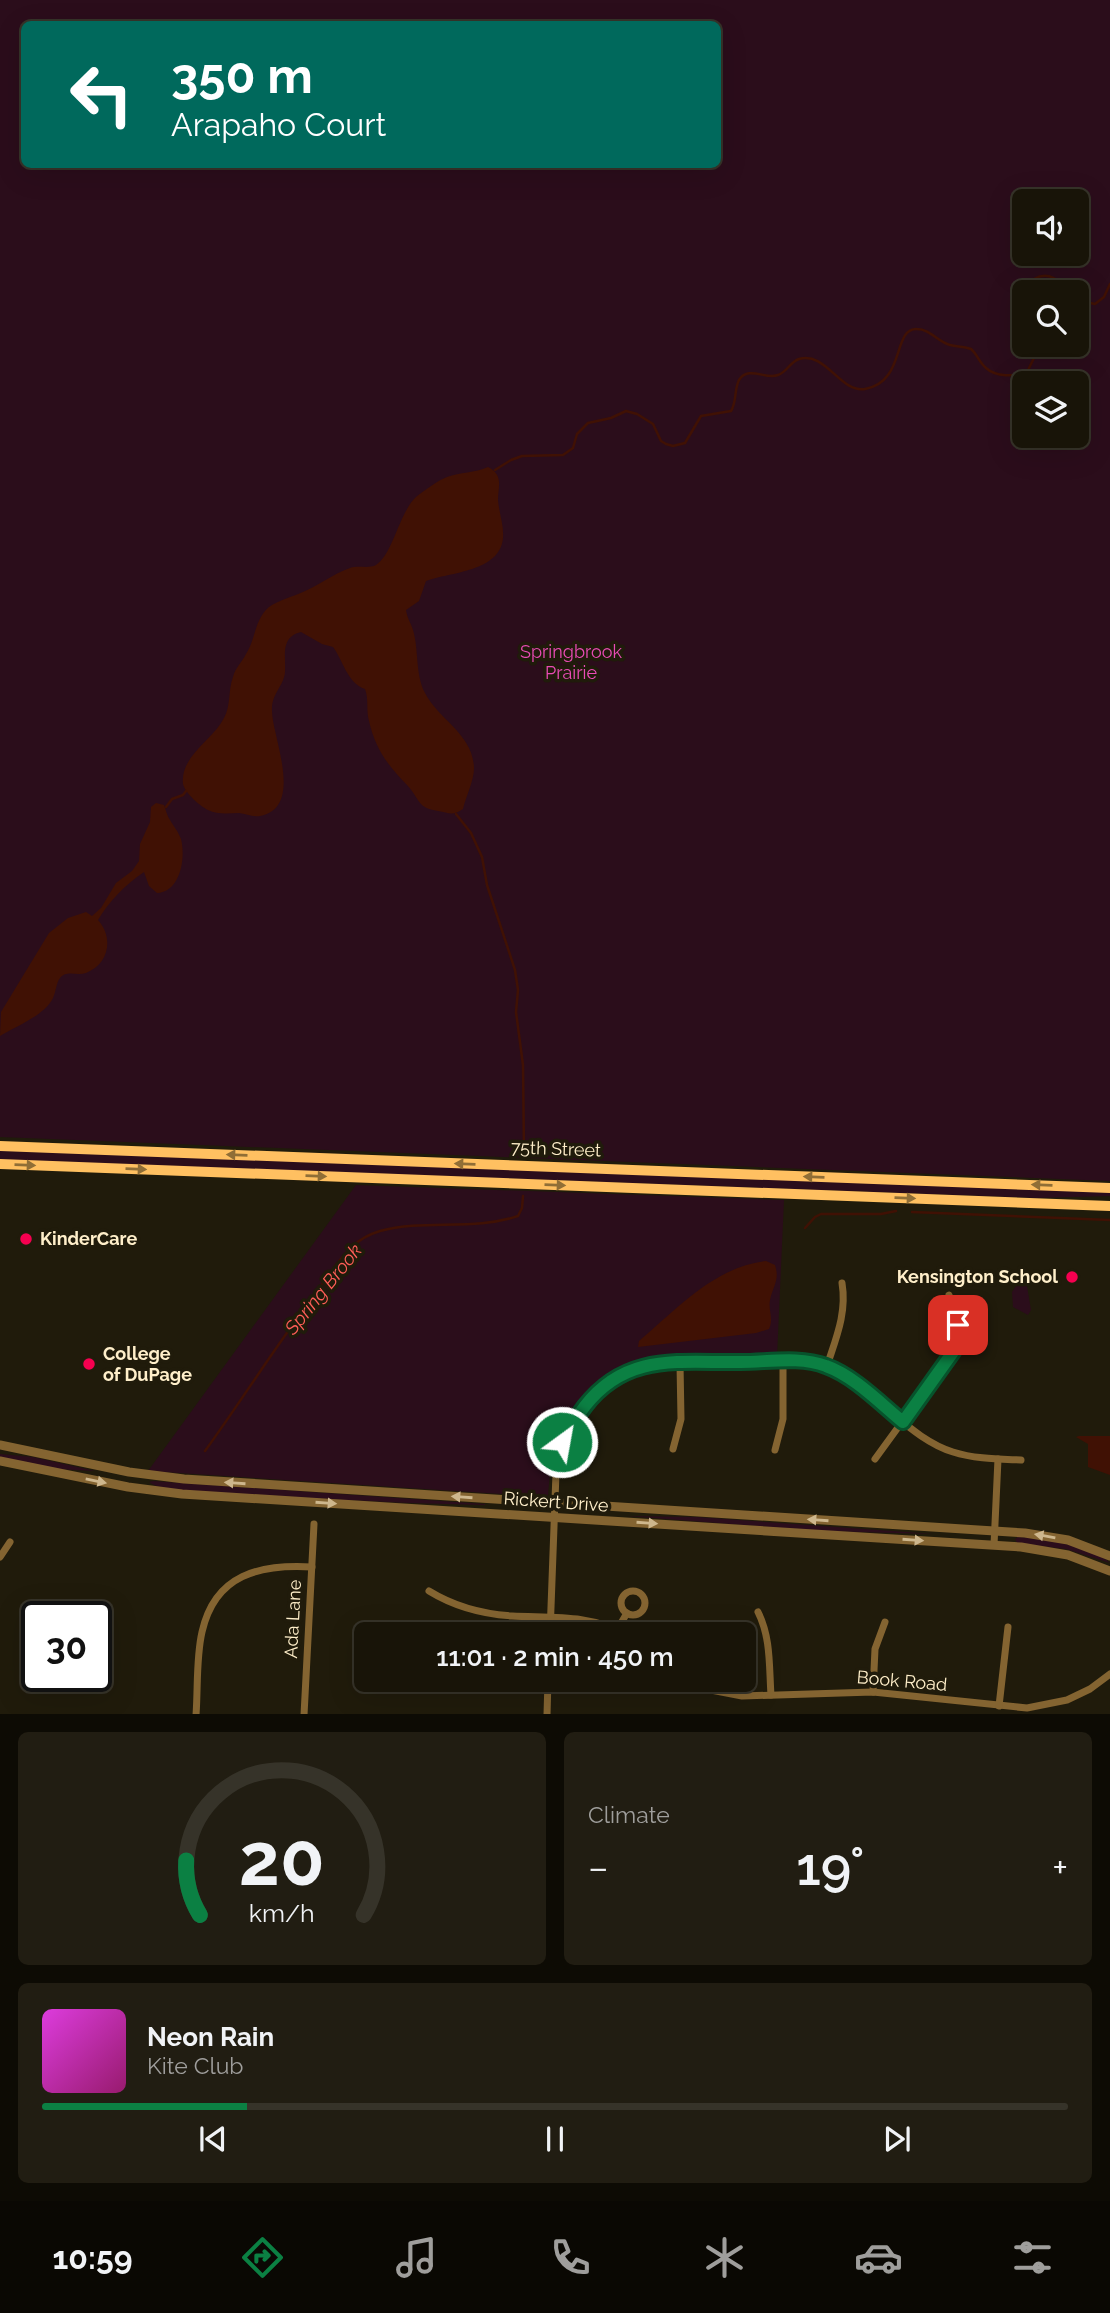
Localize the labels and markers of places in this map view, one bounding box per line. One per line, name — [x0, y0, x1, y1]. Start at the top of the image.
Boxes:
place label: KinderCare — [40, 1228, 137, 1249]
marker: KinderCare — [18, 1231, 34, 1247]
place label: Kensington School — [897, 1266, 1058, 1287]
marker: Kensington School — [1064, 1269, 1080, 1285]
pin — [928, 1295, 988, 1355]
place label: College of DuPage — [103, 1343, 192, 1385]
marker: College of DuPage — [81, 1356, 97, 1372]

